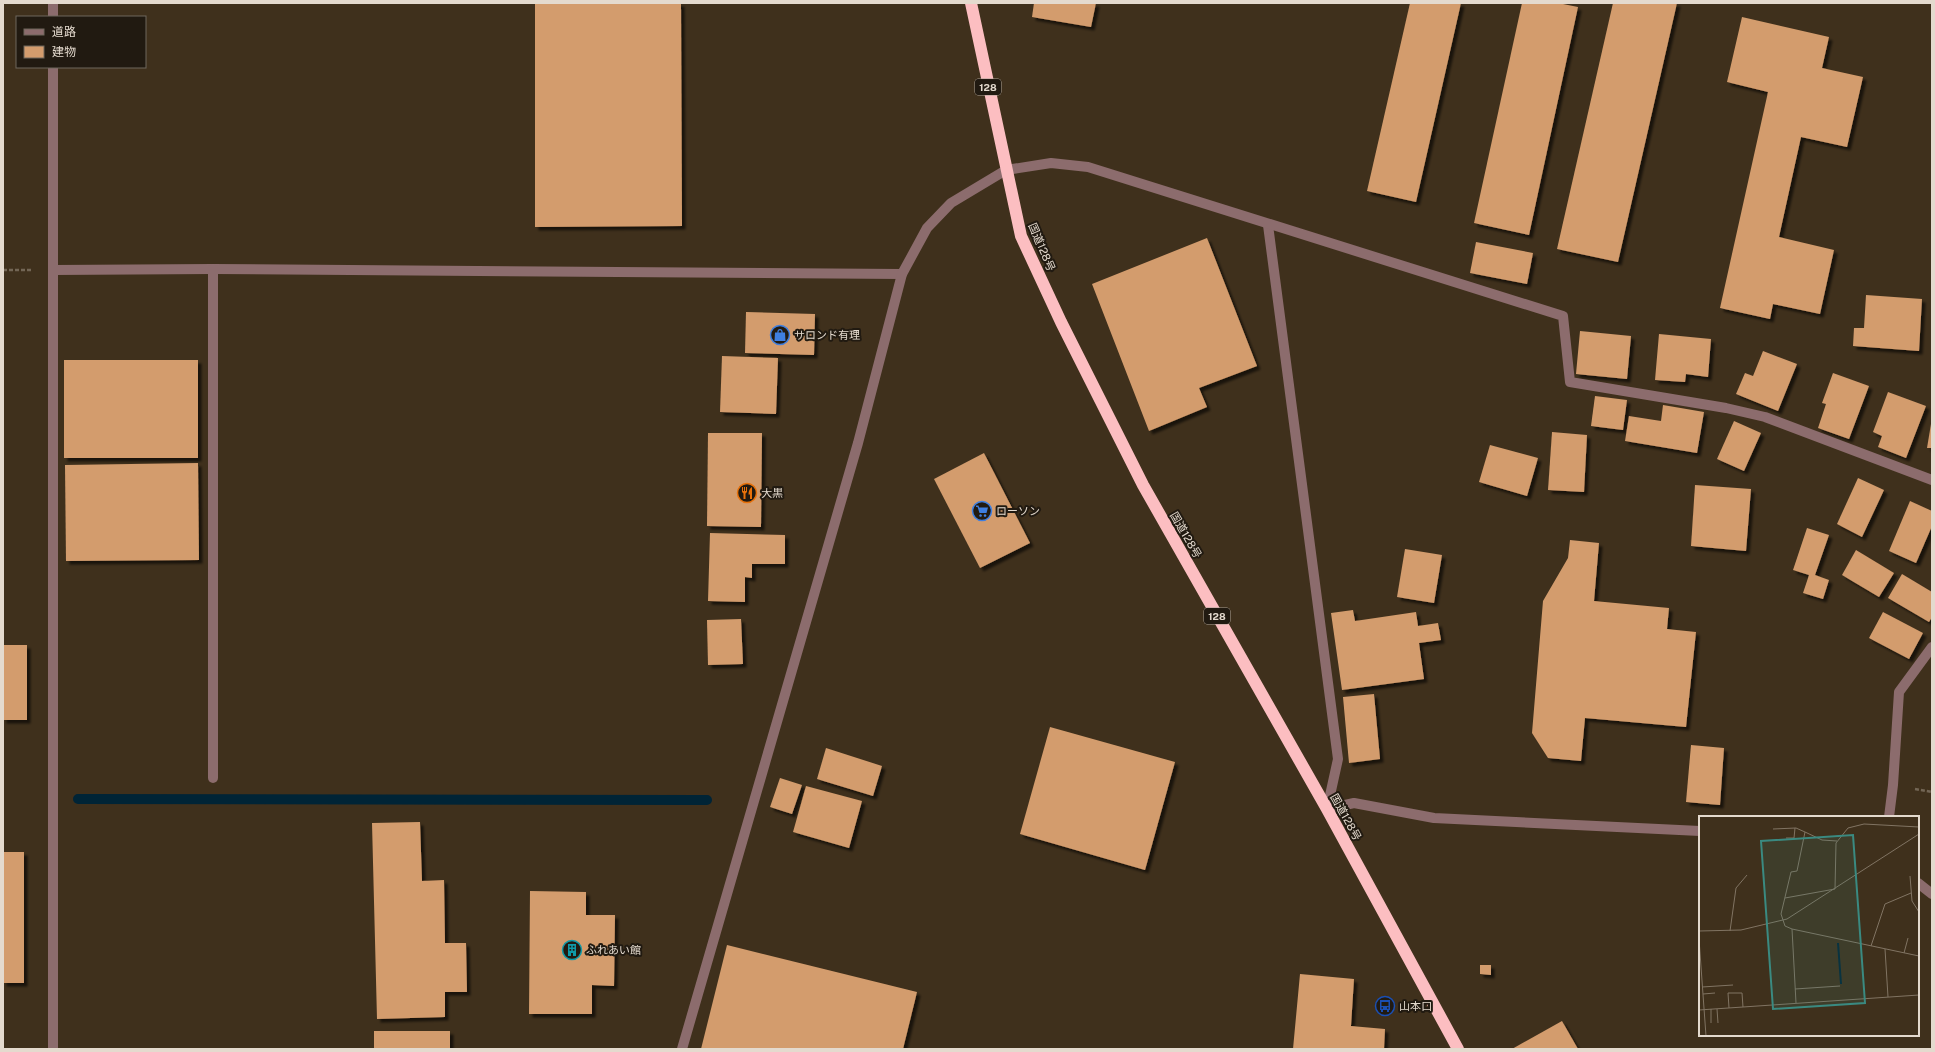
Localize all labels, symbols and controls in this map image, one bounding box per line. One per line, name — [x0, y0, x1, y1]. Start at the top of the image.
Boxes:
legend — [16, 16, 146, 68]
text: 道路 — [52, 25, 76, 39]
text: 建物 — [52, 45, 76, 59]
road number: 128 — [975, 79, 1001, 95]
street label: 国道128号 — [1026, 221, 1058, 273]
shop icon: サロンド有理 — [769, 324, 791, 346]
place label: サロンド有理 — [794, 329, 860, 341]
restaurant icon: 大黒 — [736, 482, 758, 504]
place label: 大黒 — [761, 487, 783, 499]
supermarket icon: ローソン — [971, 500, 993, 522]
place label: ローソン — [996, 505, 1040, 517]
street label: 国道128号 — [1168, 510, 1204, 560]
road number: 128 — [1204, 608, 1230, 624]
street label: 国道128号 — [1328, 792, 1364, 842]
inset map — [1699, 816, 1919, 1036]
building icon: ふれあい館 — [561, 939, 583, 961]
place label: ふれあい館 — [586, 944, 641, 956]
bus stop icon: 山本口 — [1374, 995, 1396, 1017]
place label: 山本口 — [1399, 1000, 1432, 1012]

